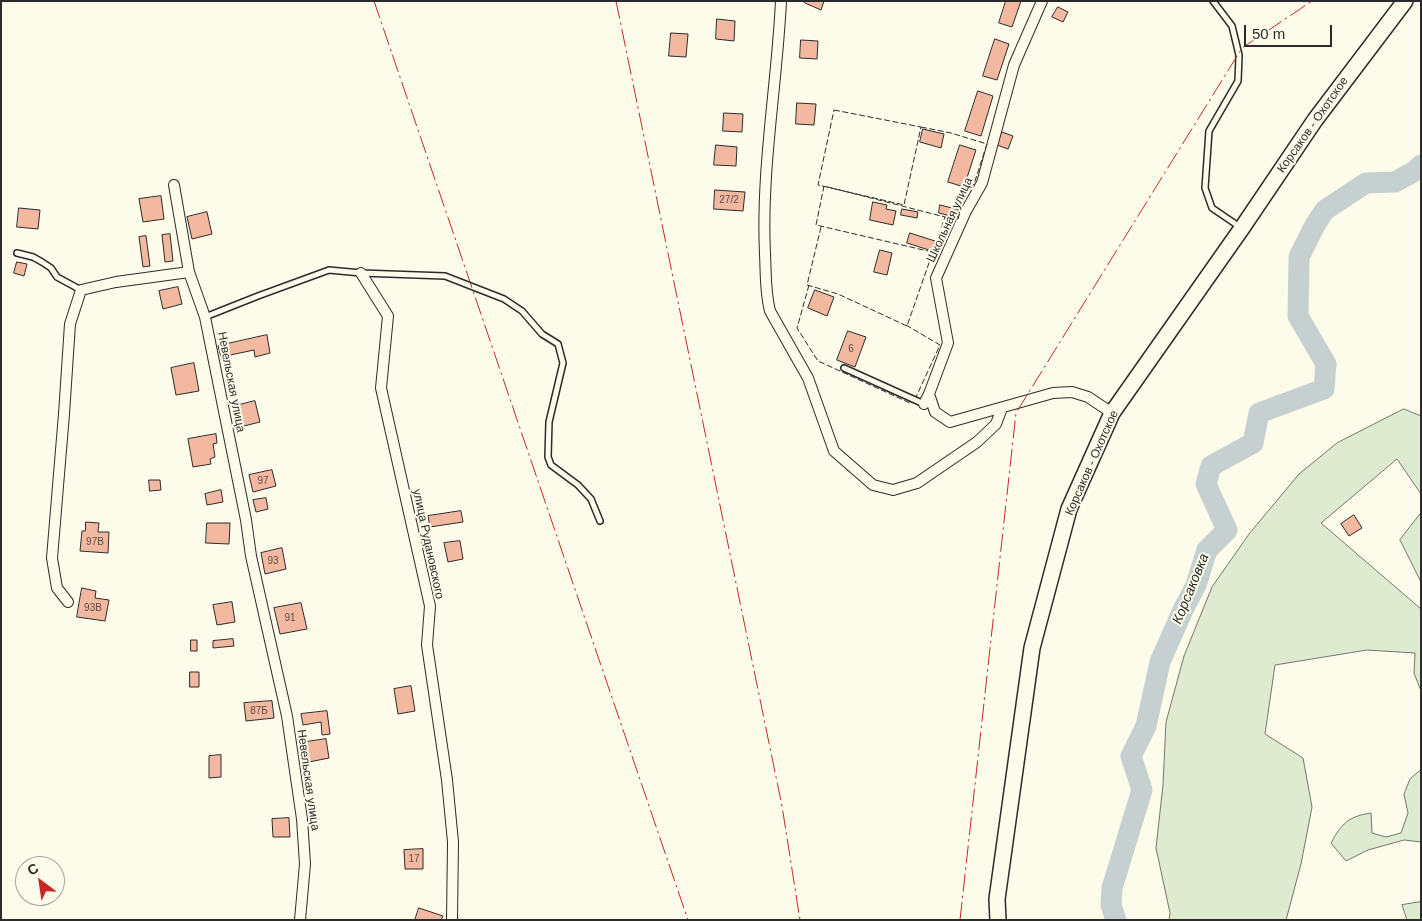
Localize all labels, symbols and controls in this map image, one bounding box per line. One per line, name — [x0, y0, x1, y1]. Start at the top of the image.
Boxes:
scale bar — [1247, 15, 1334, 47]
text: 50 m — [1252, 25, 1285, 42]
street label: Корсаков - Охотское — [1275, 74, 1351, 176]
street label: Школьная улица — [924, 175, 976, 265]
house number: 27/2 — [719, 194, 739, 206]
street label: Невельская улица — [214, 331, 248, 433]
house number: 6 — [848, 343, 854, 355]
street label: Корсаков - Охотское — [1062, 408, 1122, 518]
house number: 97 — [257, 475, 269, 487]
street label: улица Рудановского — [409, 488, 447, 600]
house number: 97В — [86, 536, 104, 548]
water label: Корсаковка — [1169, 551, 1213, 627]
house number: 93 — [267, 555, 279, 567]
house number: 93В — [84, 602, 102, 614]
house number: 91 — [284, 612, 296, 624]
house number: 87Б — [250, 705, 268, 717]
street label: Невельская улица — [294, 728, 322, 832]
house number: 17 — [408, 853, 420, 865]
north arrow — [15, 856, 65, 906]
text: С — [24, 860, 41, 878]

